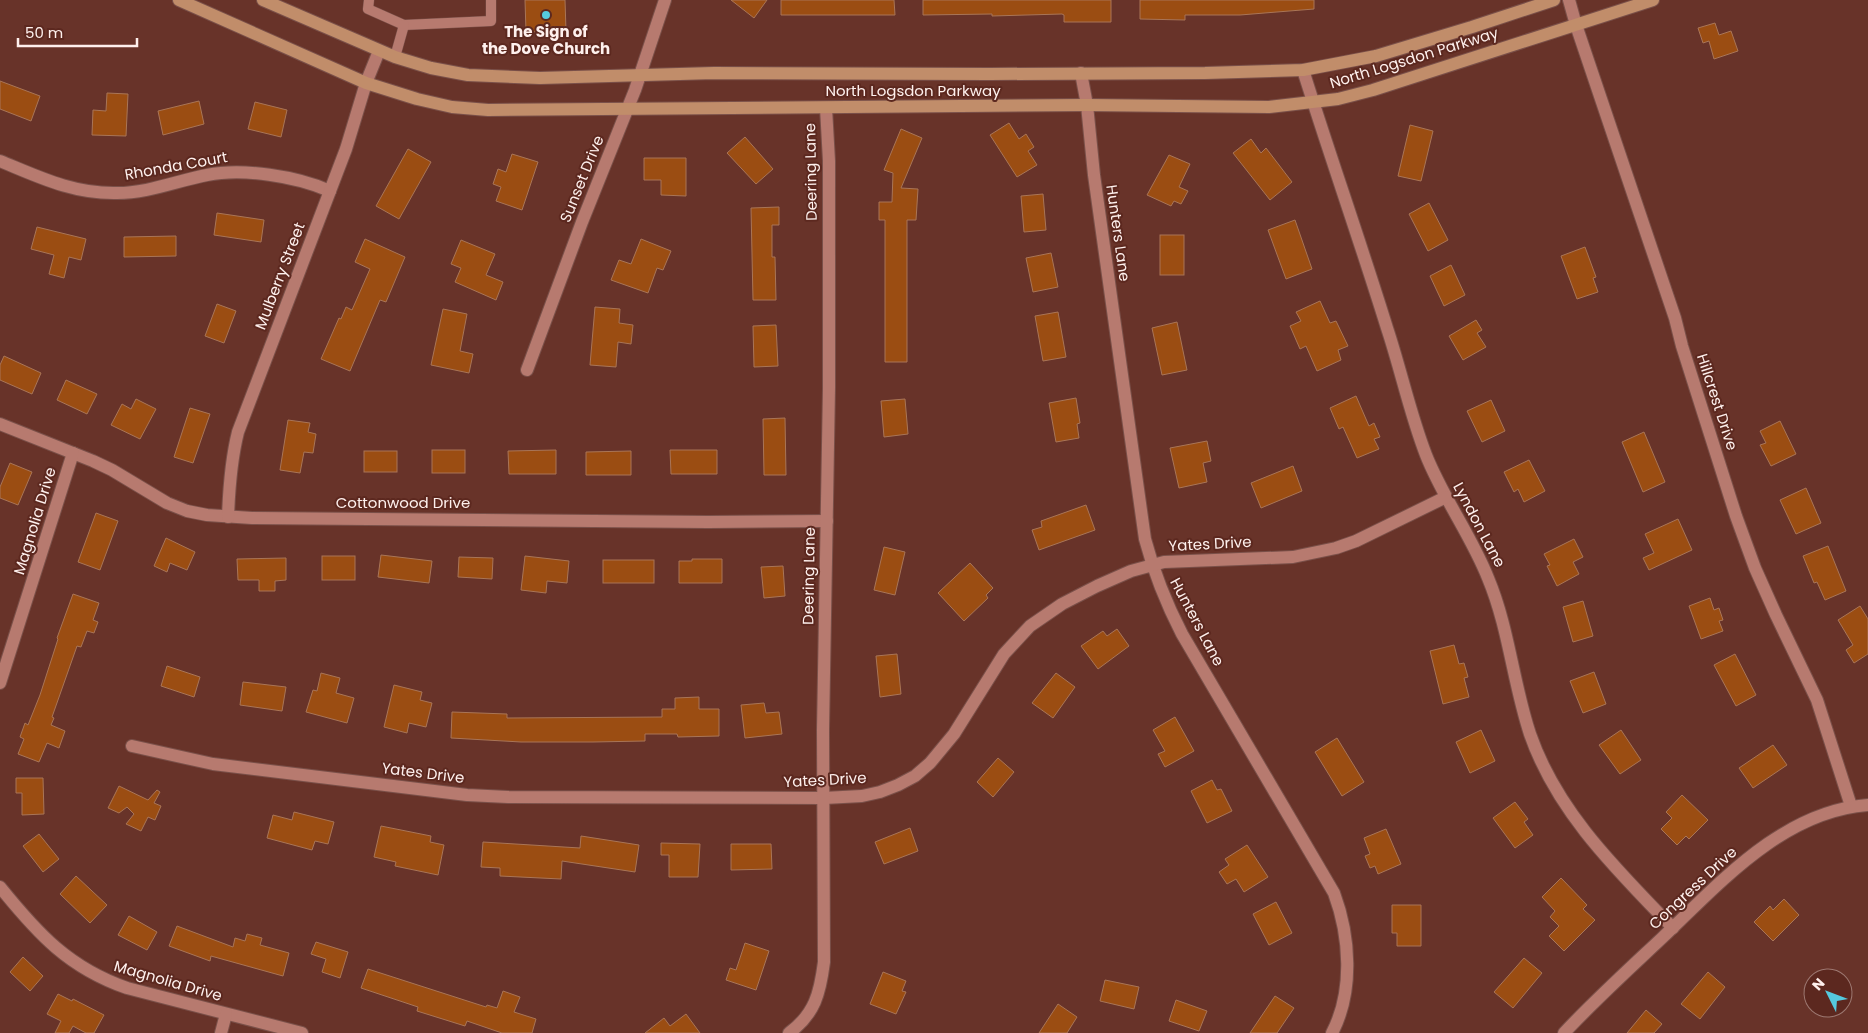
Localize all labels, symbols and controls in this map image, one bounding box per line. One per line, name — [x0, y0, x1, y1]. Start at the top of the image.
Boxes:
marker: The Sign of the Dove Church — [540, 9, 552, 21]
scale bar — [18, 15, 136, 47]
place label: The Sign of the Dove Church — [482, 21, 610, 59]
text: 50 m — [25, 22, 63, 43]
street label: North Logsdon Parkway — [1327, 22, 1501, 93]
street label: North Logsdon Parkway — [825, 80, 1001, 101]
street label: Deering Lane — [799, 123, 822, 221]
street label: Sunset Drive — [555, 132, 609, 225]
street label: Rhonda Court — [123, 146, 229, 185]
street label: Hunters Lane — [1101, 183, 1136, 283]
street label: Mulberry Street — [249, 219, 310, 332]
street label: Hillcrest Drive — [1692, 351, 1743, 453]
street label: Magnolia Drive — [8, 464, 61, 577]
street label: Lyndon Lane — [1448, 479, 1511, 571]
street label: Cottonwood Drive — [336, 492, 470, 513]
street label: Deering Lane — [797, 527, 820, 625]
street label: Yates Drive — [1168, 531, 1252, 556]
street label: Hunters Lane — [1165, 574, 1230, 670]
street label: Yates Drive — [381, 757, 466, 788]
street label: Yates Drive — [783, 767, 867, 792]
street label: Congress Drive — [1644, 841, 1741, 934]
street label: Magnolia Drive — [112, 955, 225, 1006]
north arrow — [1803, 968, 1853, 1018]
text: N — [1807, 974, 1829, 995]

